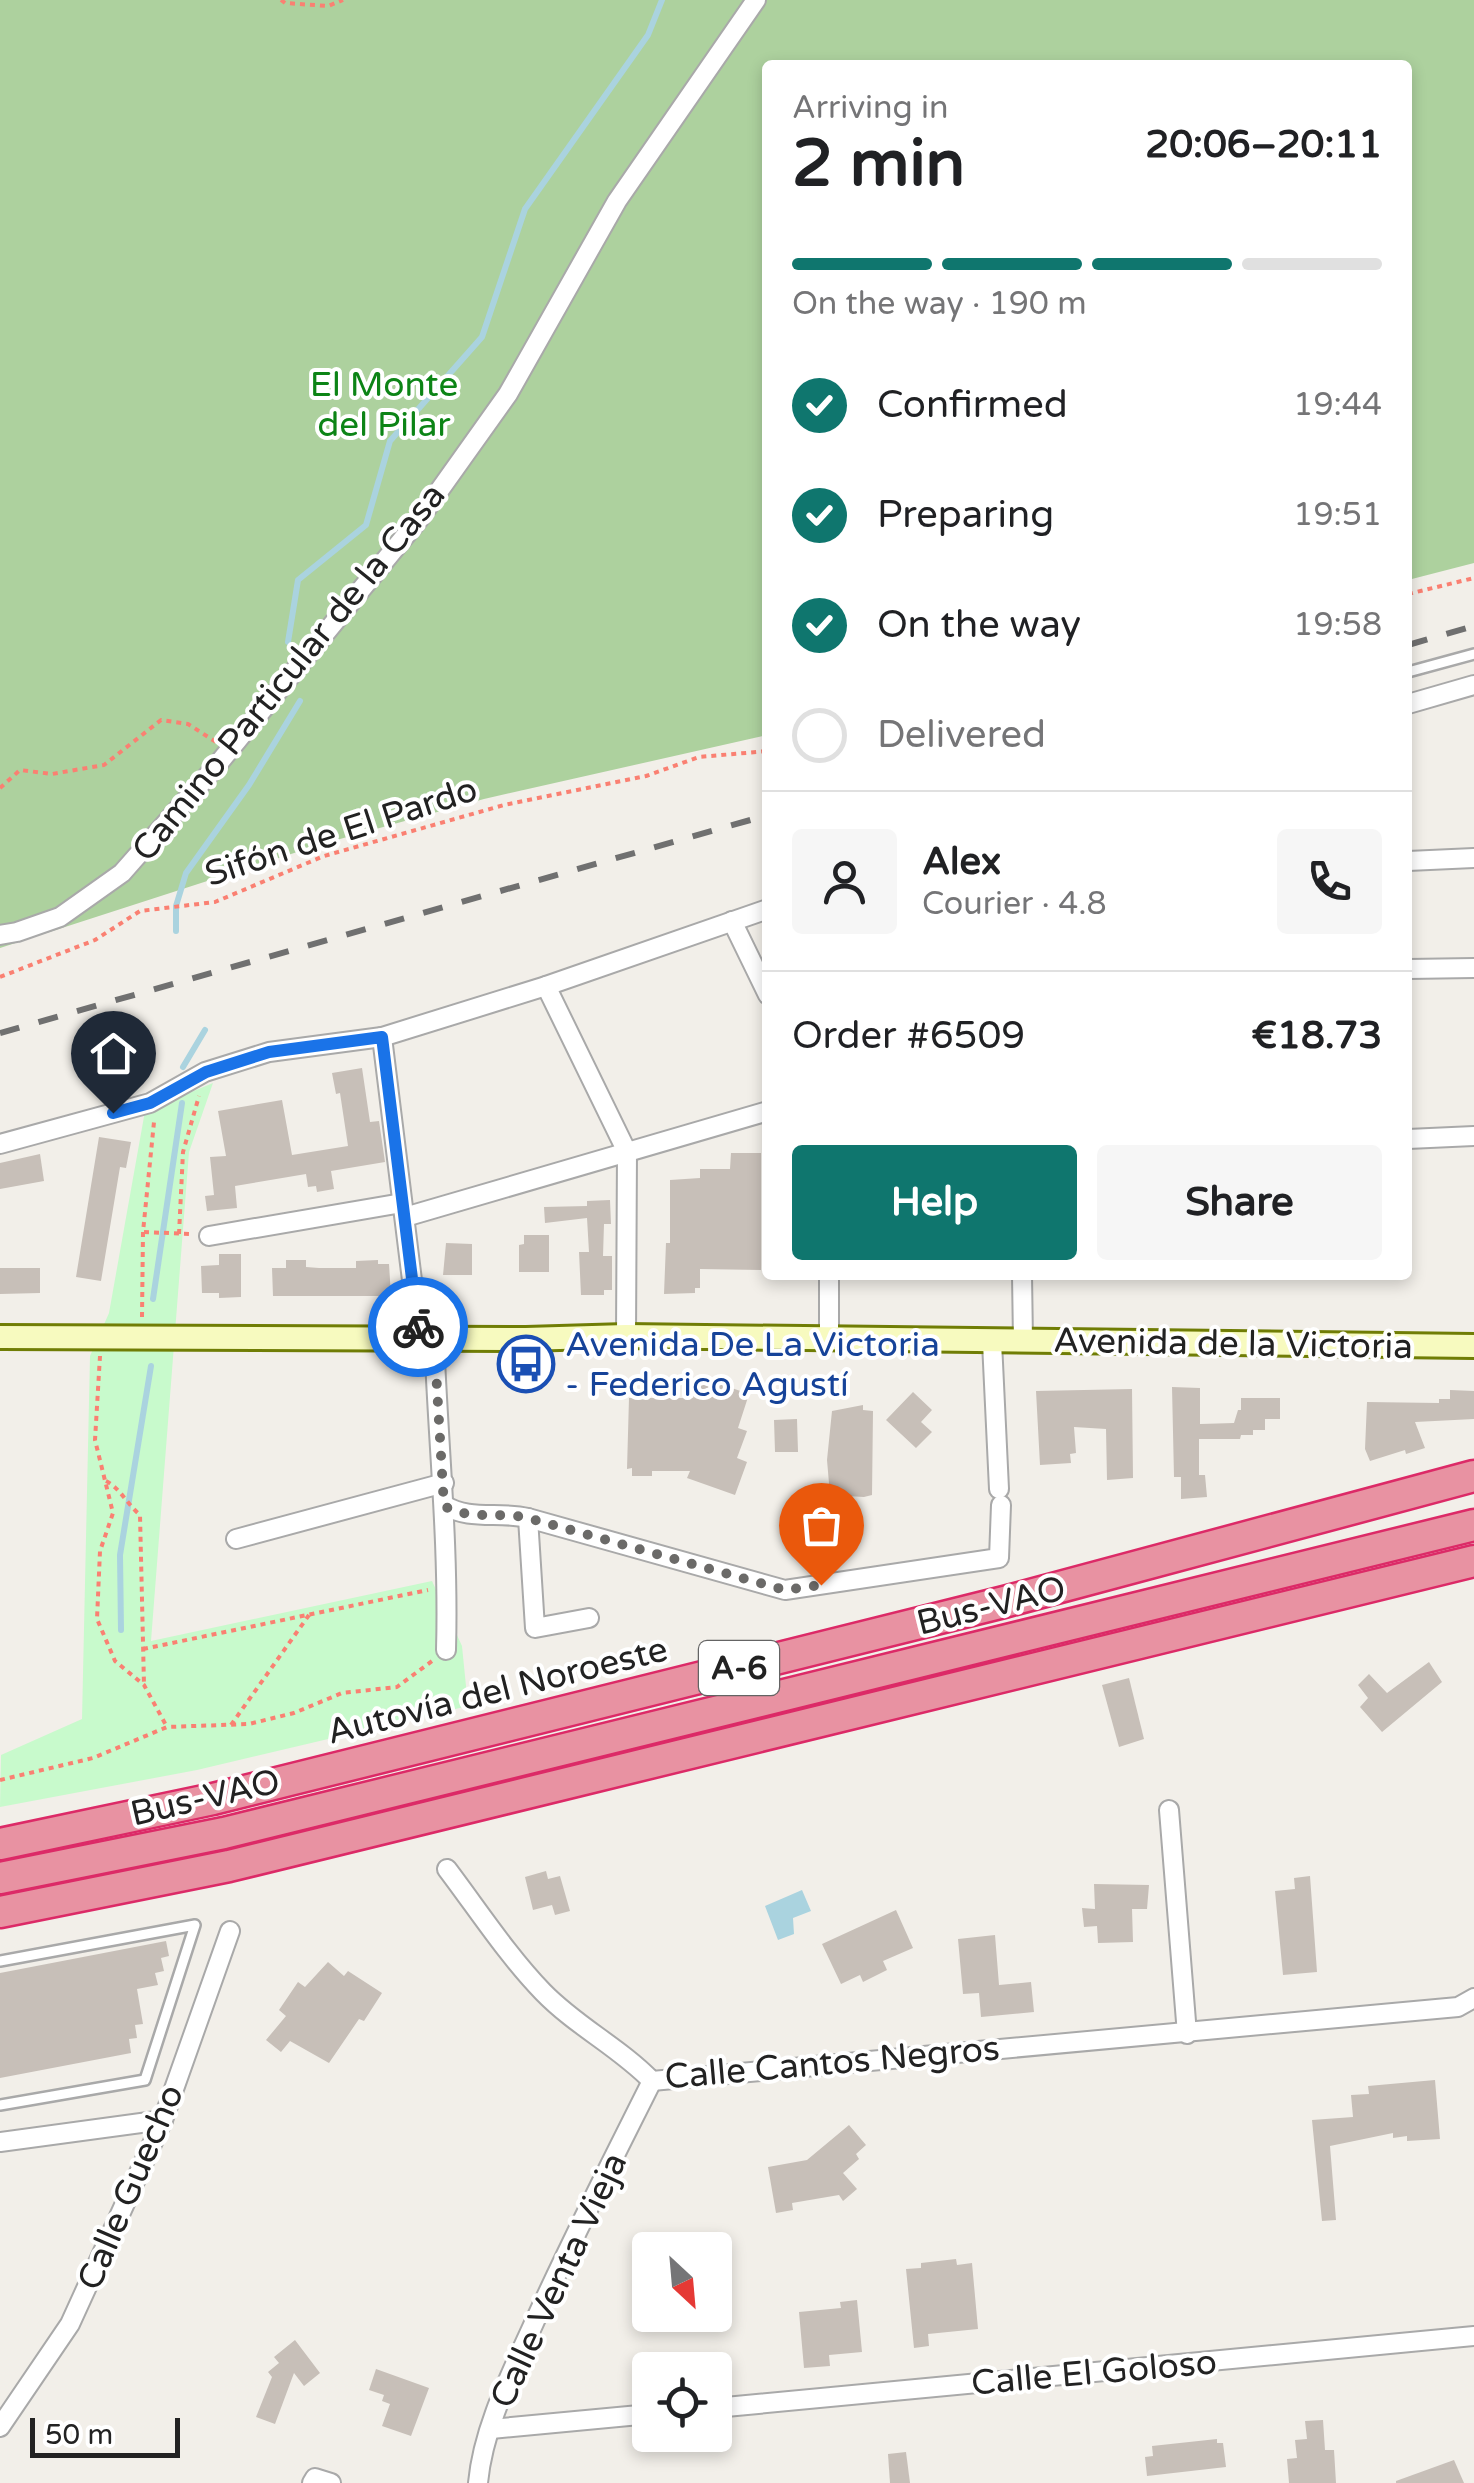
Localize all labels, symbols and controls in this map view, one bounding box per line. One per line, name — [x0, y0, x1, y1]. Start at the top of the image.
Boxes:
text: Arriving in — [792, 89, 949, 127]
text: 20:06–20:11 — [1145, 122, 1382, 168]
text: 2 min — [792, 125, 965, 204]
text: On the way · 190 m — [792, 285, 1087, 323]
park label: El Monte del Pilar — [310, 364, 458, 446]
icon: check — [792, 378, 847, 433]
text: Confirmed — [877, 382, 1068, 428]
text: 19:44 — [1293, 386, 1382, 424]
street label: Camino Particular de la Casa — [123, 475, 454, 870]
icon: check — [792, 488, 847, 543]
text: Preparing — [877, 492, 1054, 538]
text: 19:51 — [1293, 496, 1382, 534]
icon: check — [792, 598, 847, 653]
text: On the way — [877, 602, 1081, 648]
text: 19:58 — [1293, 606, 1382, 644]
text: Delivered — [877, 712, 1046, 758]
street label: Sifón de El Pardo — [200, 768, 483, 896]
button: person — [792, 829, 897, 934]
button: phone — [1277, 829, 1382, 934]
text: Alex — [922, 839, 1001, 885]
text: Courier · 4.8 — [922, 885, 1107, 923]
pin — [71, 1011, 156, 1114]
text: Order #6509 — [792, 1013, 1025, 1059]
text: €18.73 — [1251, 1013, 1382, 1059]
icon: home — [86, 1026, 141, 1081]
button: Help — [792, 1145, 1077, 1260]
button: Share — [1097, 1145, 1382, 1260]
courier — [368, 1277, 468, 1377]
icon: bike — [391, 1300, 446, 1355]
street label: Avenida de la Victoria — [1053, 1320, 1413, 1368]
place label: Avenida De La Victoria - Federico Agustí — [565, 1324, 940, 1406]
bus stop icon: Avenida De La Victoria - Federico Agustí — [496, 1334, 556, 1394]
pin — [779, 1483, 864, 1586]
icon: bag — [794, 1498, 849, 1553]
street label: Bus-VAO — [912, 1567, 1070, 1645]
street label: Autovía del Noroeste — [323, 1628, 672, 1754]
road number: A-6 — [699, 1641, 779, 1695]
street label: Bus-VAO — [126, 1760, 284, 1836]
street label: Calle Cantos Negros — [663, 2027, 1001, 2099]
street label: Calle Guecho — [69, 2078, 193, 2296]
street label: Calle Venta Vieja — [481, 2146, 636, 2415]
north arrow — [632, 2232, 732, 2332]
map controls — [632, 2232, 732, 2452]
street label: Calle El Goloso — [970, 2341, 1219, 2405]
button: locate — [632, 2352, 732, 2452]
scale bar — [30, 2413, 180, 2458]
text: 50 m — [45, 2418, 113, 2452]

